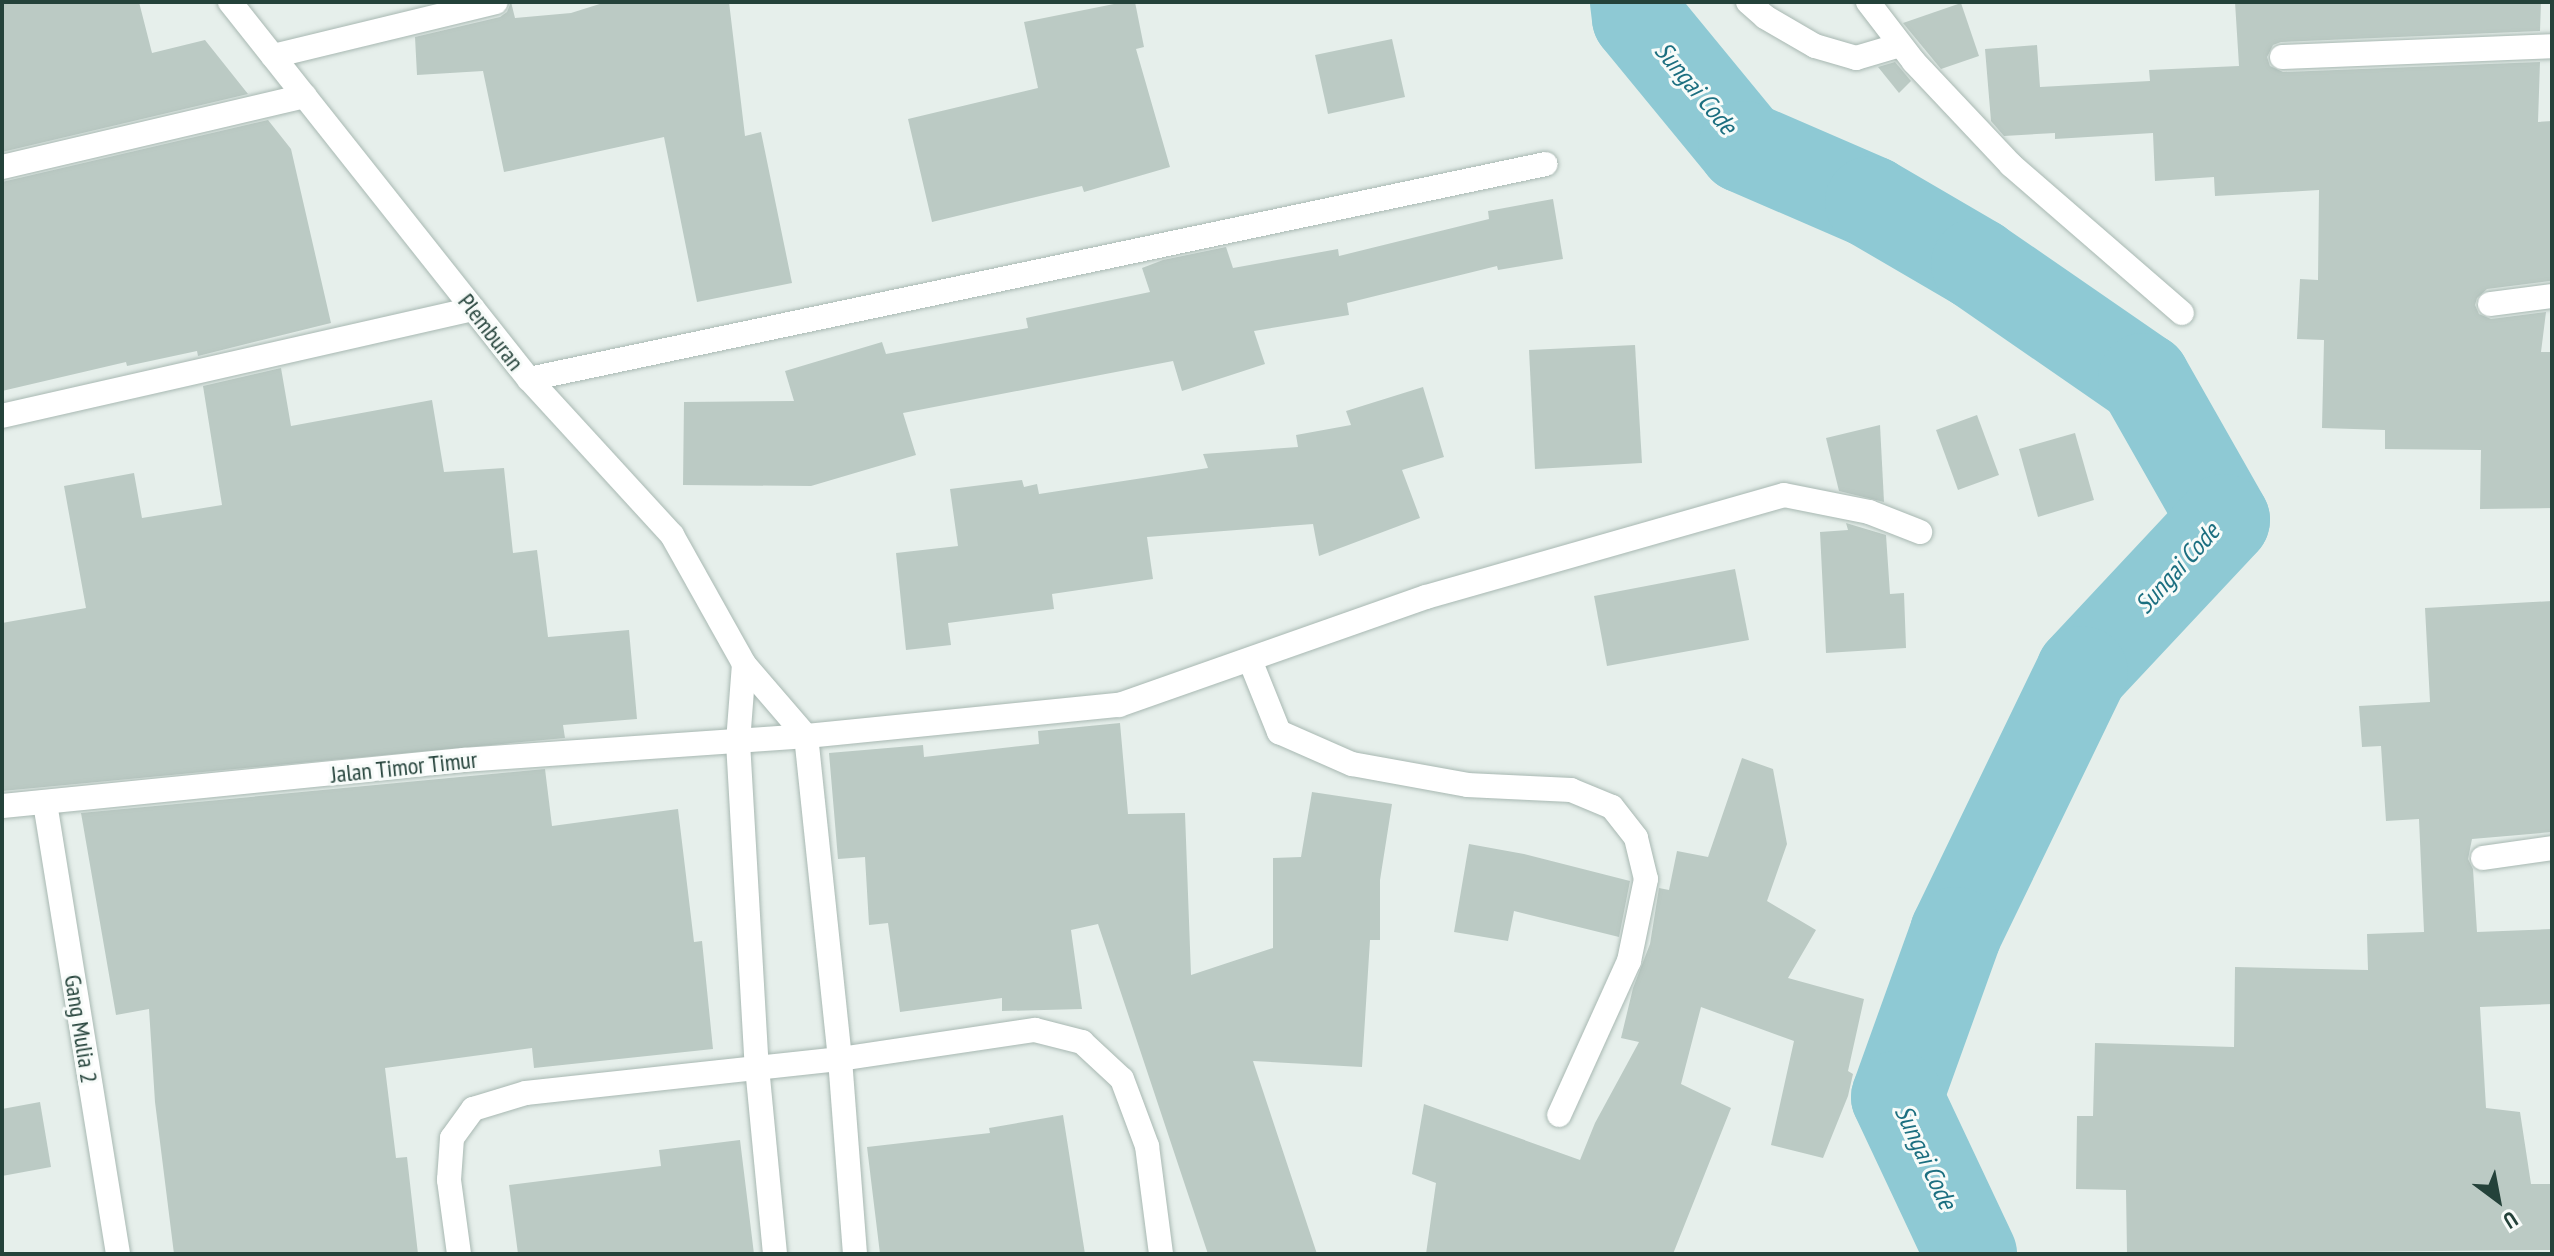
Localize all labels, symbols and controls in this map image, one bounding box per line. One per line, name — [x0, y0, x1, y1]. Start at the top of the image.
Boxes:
water label: Sungai Code — [1648, 35, 1744, 141]
street label: Plemburan — [452, 288, 530, 376]
water label: Sungai Code — [2128, 516, 2226, 620]
street label: Jalan Timor Timur — [329, 745, 479, 789]
street label: Gang Mulia 2 — [58, 973, 104, 1085]
water label: Sungai Code — [1888, 1100, 1964, 1214]
north arrow — [2458, 1160, 2538, 1240]
text: U — [2498, 1205, 2523, 1235]

